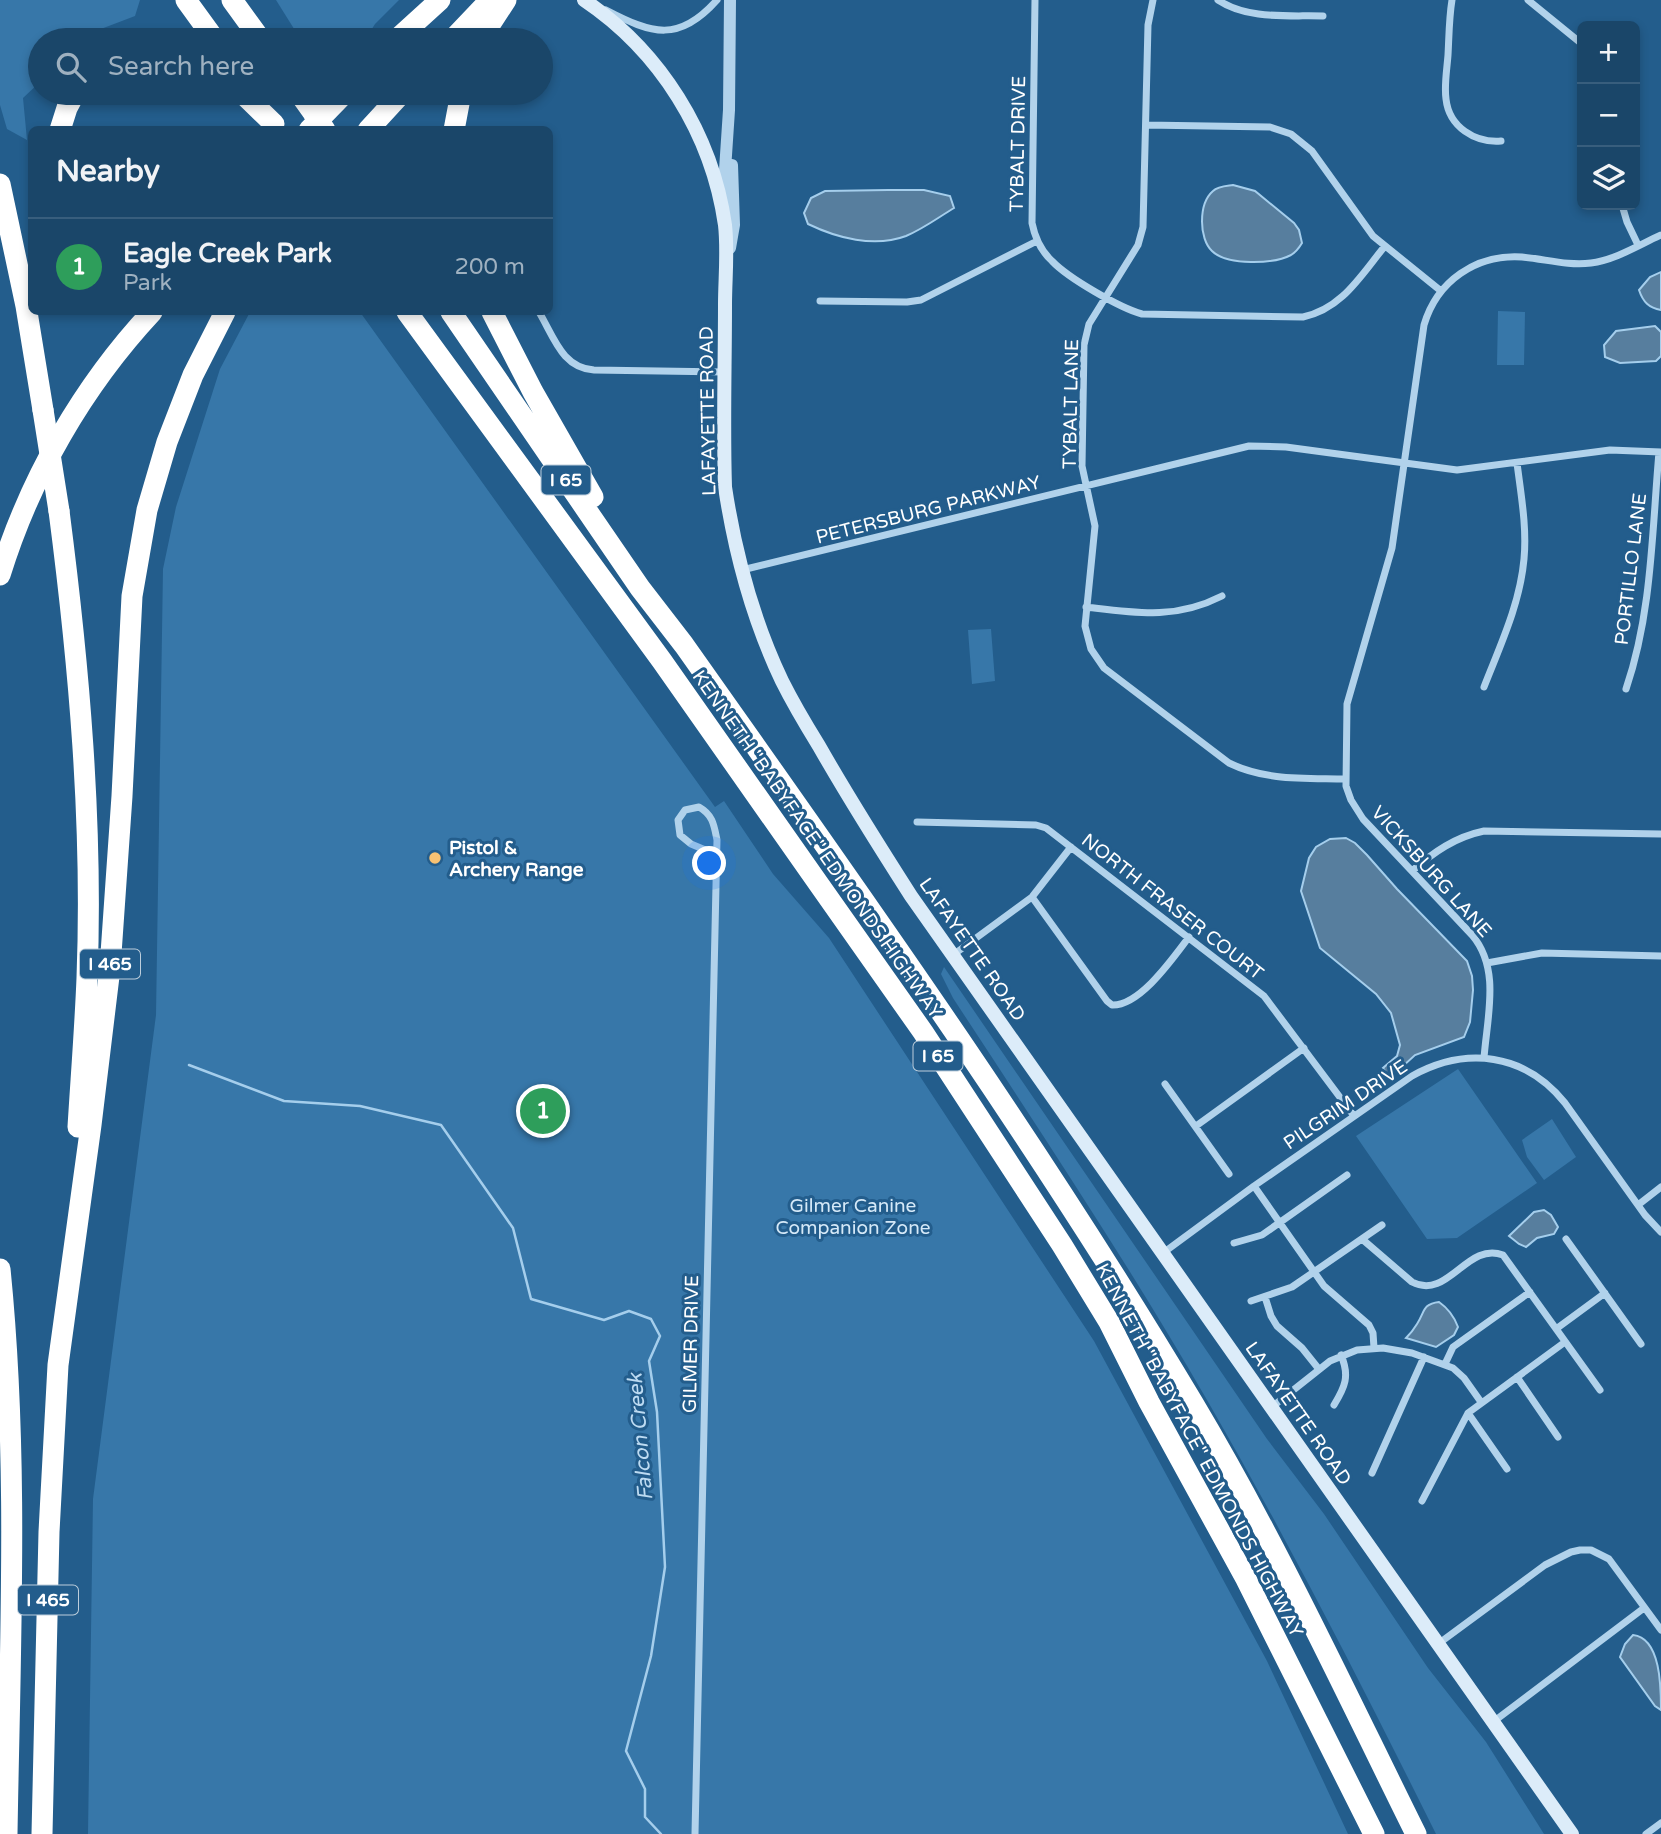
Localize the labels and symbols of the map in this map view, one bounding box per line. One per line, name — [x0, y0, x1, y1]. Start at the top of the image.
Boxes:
street label: TYBALT DRIVE — [1006, 76, 1030, 212]
street label: LAFAYETTE ROAD — [696, 326, 720, 496]
street label: TYBALT LANE — [1059, 339, 1083, 469]
road number: I 65 — [542, 466, 590, 494]
street label: PETERSBURG PARKWAY — [814, 471, 1043, 549]
street label: PORTILLO LANE — [1611, 492, 1651, 646]
street label: KENNETH "BABYFACE" EDMONDS HIGHWAY — [688, 666, 947, 1023]
street label: VICKSBURG LANE — [1367, 802, 1496, 942]
street label: NORTH FRASER COURT — [1077, 829, 1268, 985]
place label: Pistol & Archery Range — [449, 837, 584, 882]
your location — [692, 846, 726, 880]
marker: Pistol & Archery Range — [427, 850, 443, 866]
street label: LAFAYETTE ROAD — [914, 874, 1030, 1025]
road number: I 465 — [80, 950, 140, 979]
road number: I 65 — [914, 1042, 962, 1070]
street label: PILGRIM DRIVE — [1280, 1055, 1412, 1154]
pin: 1 — [520, 1085, 566, 1137]
park label: Gilmer Canine Companion Zone — [776, 1195, 930, 1239]
street label: KENNETH "BABYFACE" EDMONDS HIGHWAY — [1091, 1260, 1307, 1641]
street label: GILMER DRIVE — [679, 1275, 703, 1413]
street label: LAFAYETTE ROAD — [1240, 1338, 1356, 1489]
water label: Falcon Creek — [622, 1371, 659, 1502]
road number: I 465 — [18, 1586, 78, 1615]

